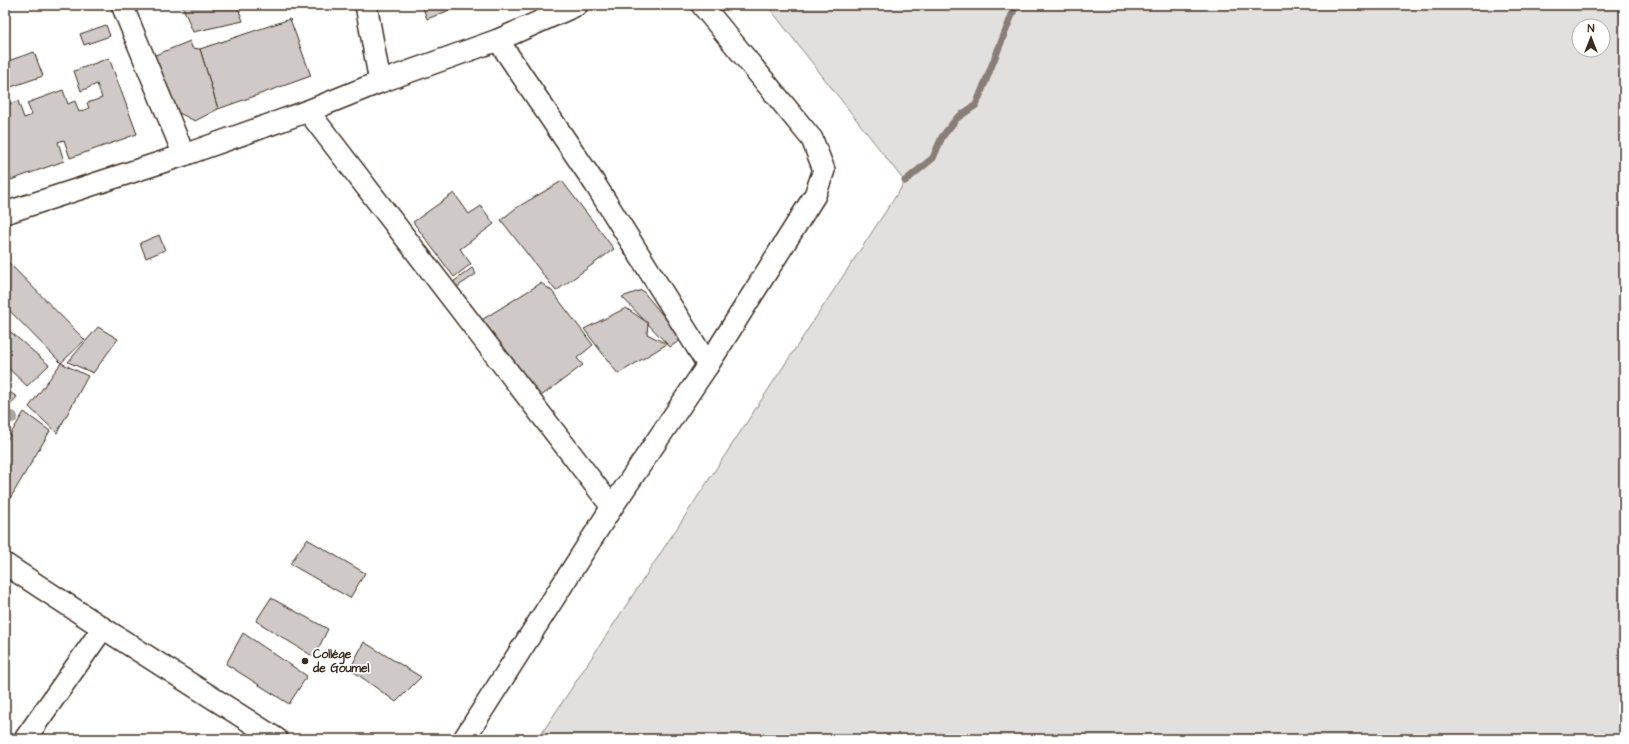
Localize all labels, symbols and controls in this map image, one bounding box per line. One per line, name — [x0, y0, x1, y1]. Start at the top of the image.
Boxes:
north arrow — [1571, 18, 1611, 58]
text: N — [1588, 21, 1595, 36]
place label: Collége de Goumel — [312, 646, 369, 677]
marker: Collége de Goumel — [300, 656, 310, 666]

